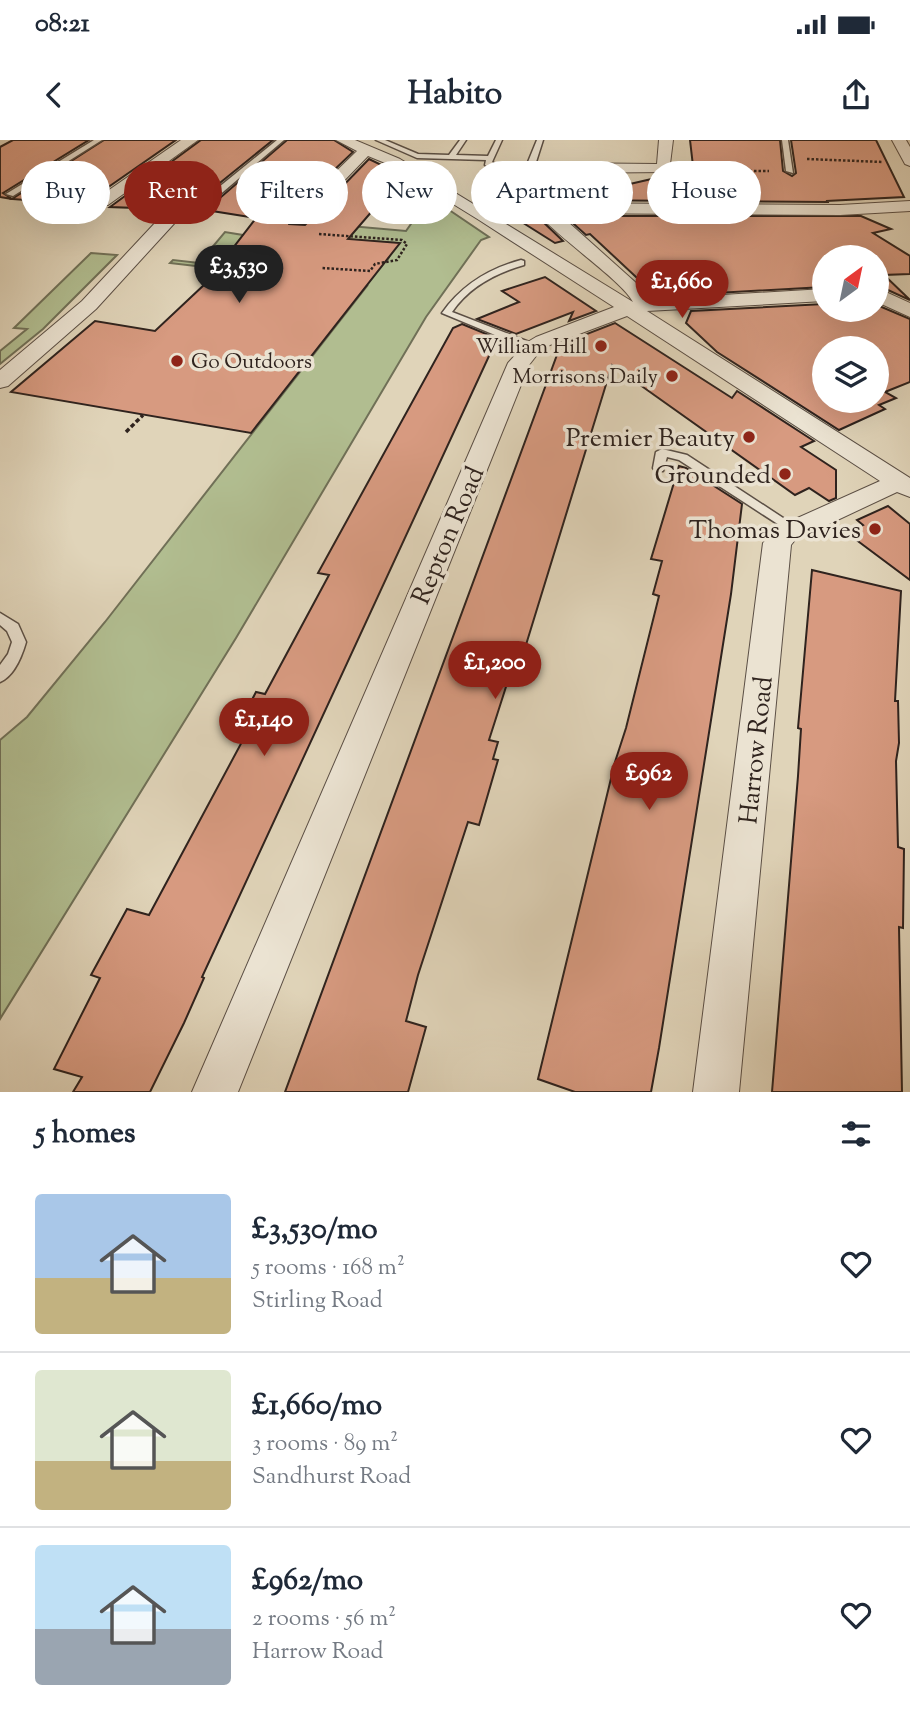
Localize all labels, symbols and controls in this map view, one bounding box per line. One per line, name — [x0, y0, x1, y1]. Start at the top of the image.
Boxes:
text: 08:21 — [35, 6, 90, 43]
text: Habito — [408, 72, 502, 118]
icon: back — [35, 76, 73, 114]
icon: share — [837, 76, 875, 114]
chip: Buy — [21, 161, 110, 224]
chip: Rent — [124, 161, 222, 224]
chip: Filters — [236, 161, 348, 224]
chip: New — [362, 161, 457, 224]
chip: Apartment — [471, 161, 633, 224]
chip: House — [647, 161, 761, 224]
north arrow — [812, 245, 889, 322]
map controls — [812, 245, 889, 413]
pin: £3,530 — [182, 246, 296, 305]
text: £3,530 — [210, 251, 268, 284]
pin: £1,660 — [625, 260, 739, 320]
text: £1,660 — [652, 266, 712, 299]
place label: William Hill — [475, 333, 587, 363]
button: layers — [812, 336, 889, 413]
marker: William Hill — [593, 338, 609, 354]
place label: Go Outdoors — [191, 348, 312, 378]
marker: Go Outdoors — [169, 353, 185, 369]
place label: Morrisons Daily — [513, 363, 659, 393]
marker: Morrisons Daily — [664, 368, 680, 384]
place label: Premier Beauty — [566, 421, 735, 458]
marker: Premier Beauty — [741, 429, 757, 445]
place label: Grounded — [654, 458, 771, 495]
street label: Repton Road — [404, 461, 495, 611]
marker: Grounded — [777, 466, 793, 482]
place label: Thomas Davies — [689, 513, 861, 550]
marker: Thomas Davies — [867, 521, 883, 537]
pin: £1,200 — [438, 642, 552, 701]
text: £1,200 — [464, 647, 526, 680]
street label: Harrow Road — [731, 674, 784, 826]
pin: £1,140 — [207, 698, 321, 758]
text: £1,140 — [235, 704, 293, 737]
pin: £962 — [608, 752, 690, 812]
text: £962 — [626, 758, 672, 791]
text: 5 homes — [35, 1113, 136, 1156]
icon: filters — [837, 1115, 875, 1153]
text: £3,530/mo — [252, 1209, 378, 1252]
icon: home — [91, 1222, 175, 1306]
icon: heart — [837, 1245, 875, 1283]
text: 5 rooms · 168 m² — [252, 1252, 405, 1285]
text: Stirling Road — [252, 1285, 383, 1318]
text: £1,660/mo — [252, 1385, 382, 1428]
icon: home — [91, 1398, 175, 1482]
icon: heart — [837, 1421, 875, 1459]
text: 3 rooms · 89 m² — [252, 1428, 398, 1461]
text: Sandhurst Road — [252, 1461, 411, 1494]
text: £962/mo — [252, 1560, 363, 1603]
icon: home — [91, 1573, 175, 1657]
icon: heart — [837, 1596, 875, 1634]
text: 2 rooms · 56 m² — [252, 1603, 396, 1636]
text: Harrow Road — [252, 1636, 383, 1669]

